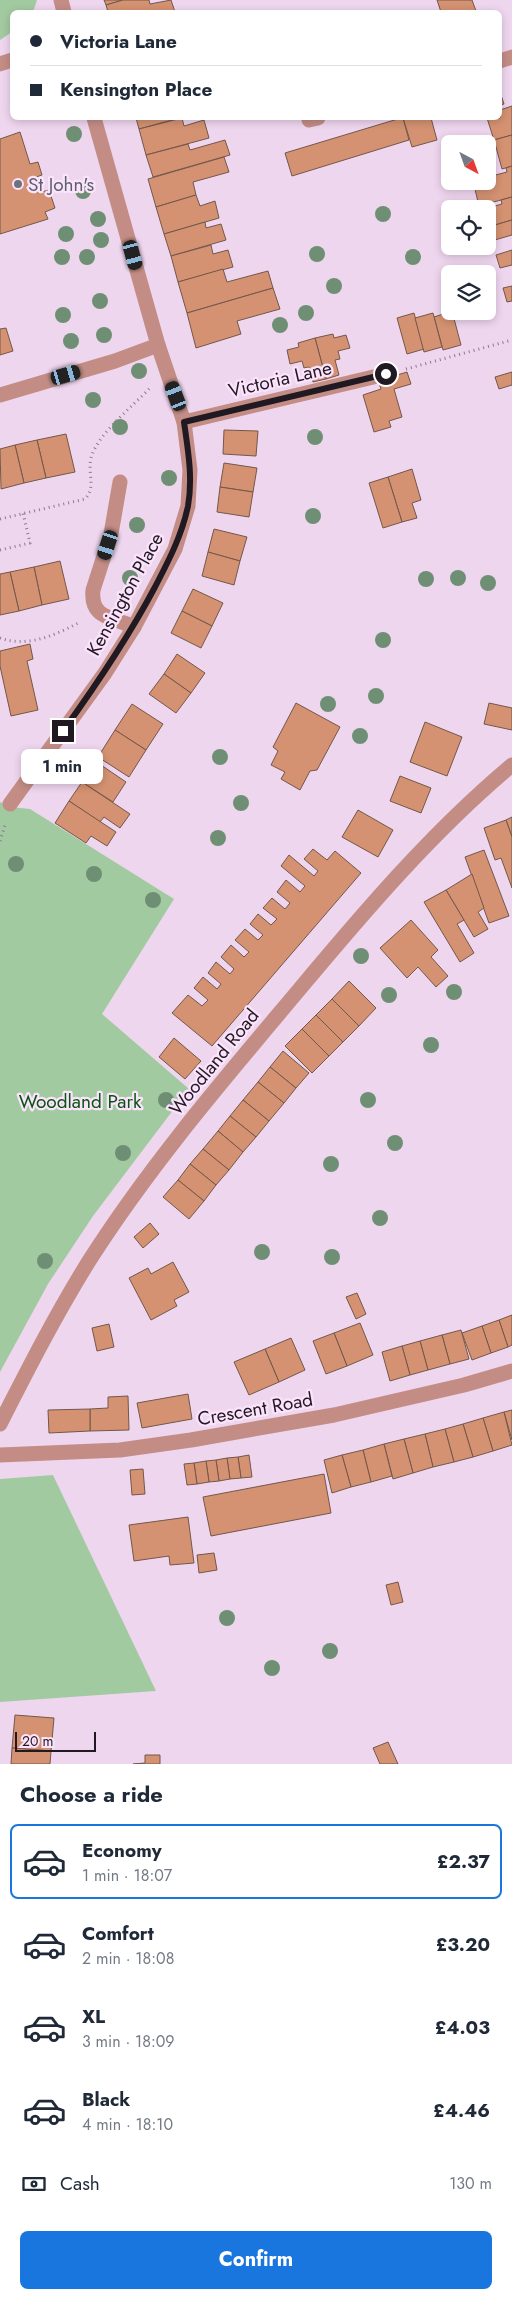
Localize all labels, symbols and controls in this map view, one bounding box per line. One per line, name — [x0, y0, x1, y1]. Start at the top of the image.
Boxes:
text: Victoria Lane — [60, 28, 177, 55]
text: Kensington Place — [60, 76, 212, 103]
north arrow — [441, 135, 496, 190]
map controls — [441, 135, 496, 320]
place label: St John's — [28, 171, 95, 198]
marker: St John's — [12, 178, 24, 190]
button: locate — [441, 200, 496, 255]
car — [121, 239, 144, 271]
button: layers — [441, 265, 496, 320]
street label: Victoria Lane — [226, 354, 335, 404]
route start — [375, 363, 397, 385]
car — [49, 364, 82, 386]
car — [163, 379, 188, 413]
street label: Kensington Place — [80, 527, 170, 660]
car — [96, 528, 119, 562]
route end — [52, 720, 74, 742]
callout: 1 min — [22, 748, 104, 784]
text: 1 min — [42, 755, 82, 778]
street label: Woodland Road — [163, 1003, 265, 1121]
park label: Woodland Park — [19, 1088, 142, 1115]
street label: Crescent Road — [195, 1386, 315, 1432]
scale bar — [15, 1729, 96, 1752]
text: 20 m — [22, 1731, 54, 1751]
text: Choose a ride — [20, 1778, 163, 1810]
text: Economy — [82, 1837, 162, 1864]
icon: car — [22, 1839, 67, 1884]
text: £2.37 — [437, 1848, 490, 1875]
text: 1 min · 18:07 — [82, 1864, 172, 1887]
text: Comfort — [82, 1920, 154, 1947]
icon: car — [22, 1922, 67, 1967]
text: £3.20 — [436, 1931, 490, 1958]
text: 2 min · 18:08 — [82, 1947, 174, 1970]
text: XL — [82, 2003, 105, 2030]
icon: car — [22, 2005, 67, 2050]
text: £4.03 — [435, 2014, 490, 2041]
text: 3 min · 18:09 — [82, 2030, 175, 2053]
text: Black — [82, 2086, 130, 2113]
icon: car — [22, 2088, 67, 2133]
text: £4.46 — [433, 2097, 490, 2124]
text: 4 min · 18:10 — [82, 2113, 173, 2136]
icon: cash — [20, 2170, 48, 2198]
text: Cash — [60, 2170, 100, 2197]
text: 130 m — [449, 2172, 492, 2195]
button: Confirm — [20, 2231, 492, 2289]

